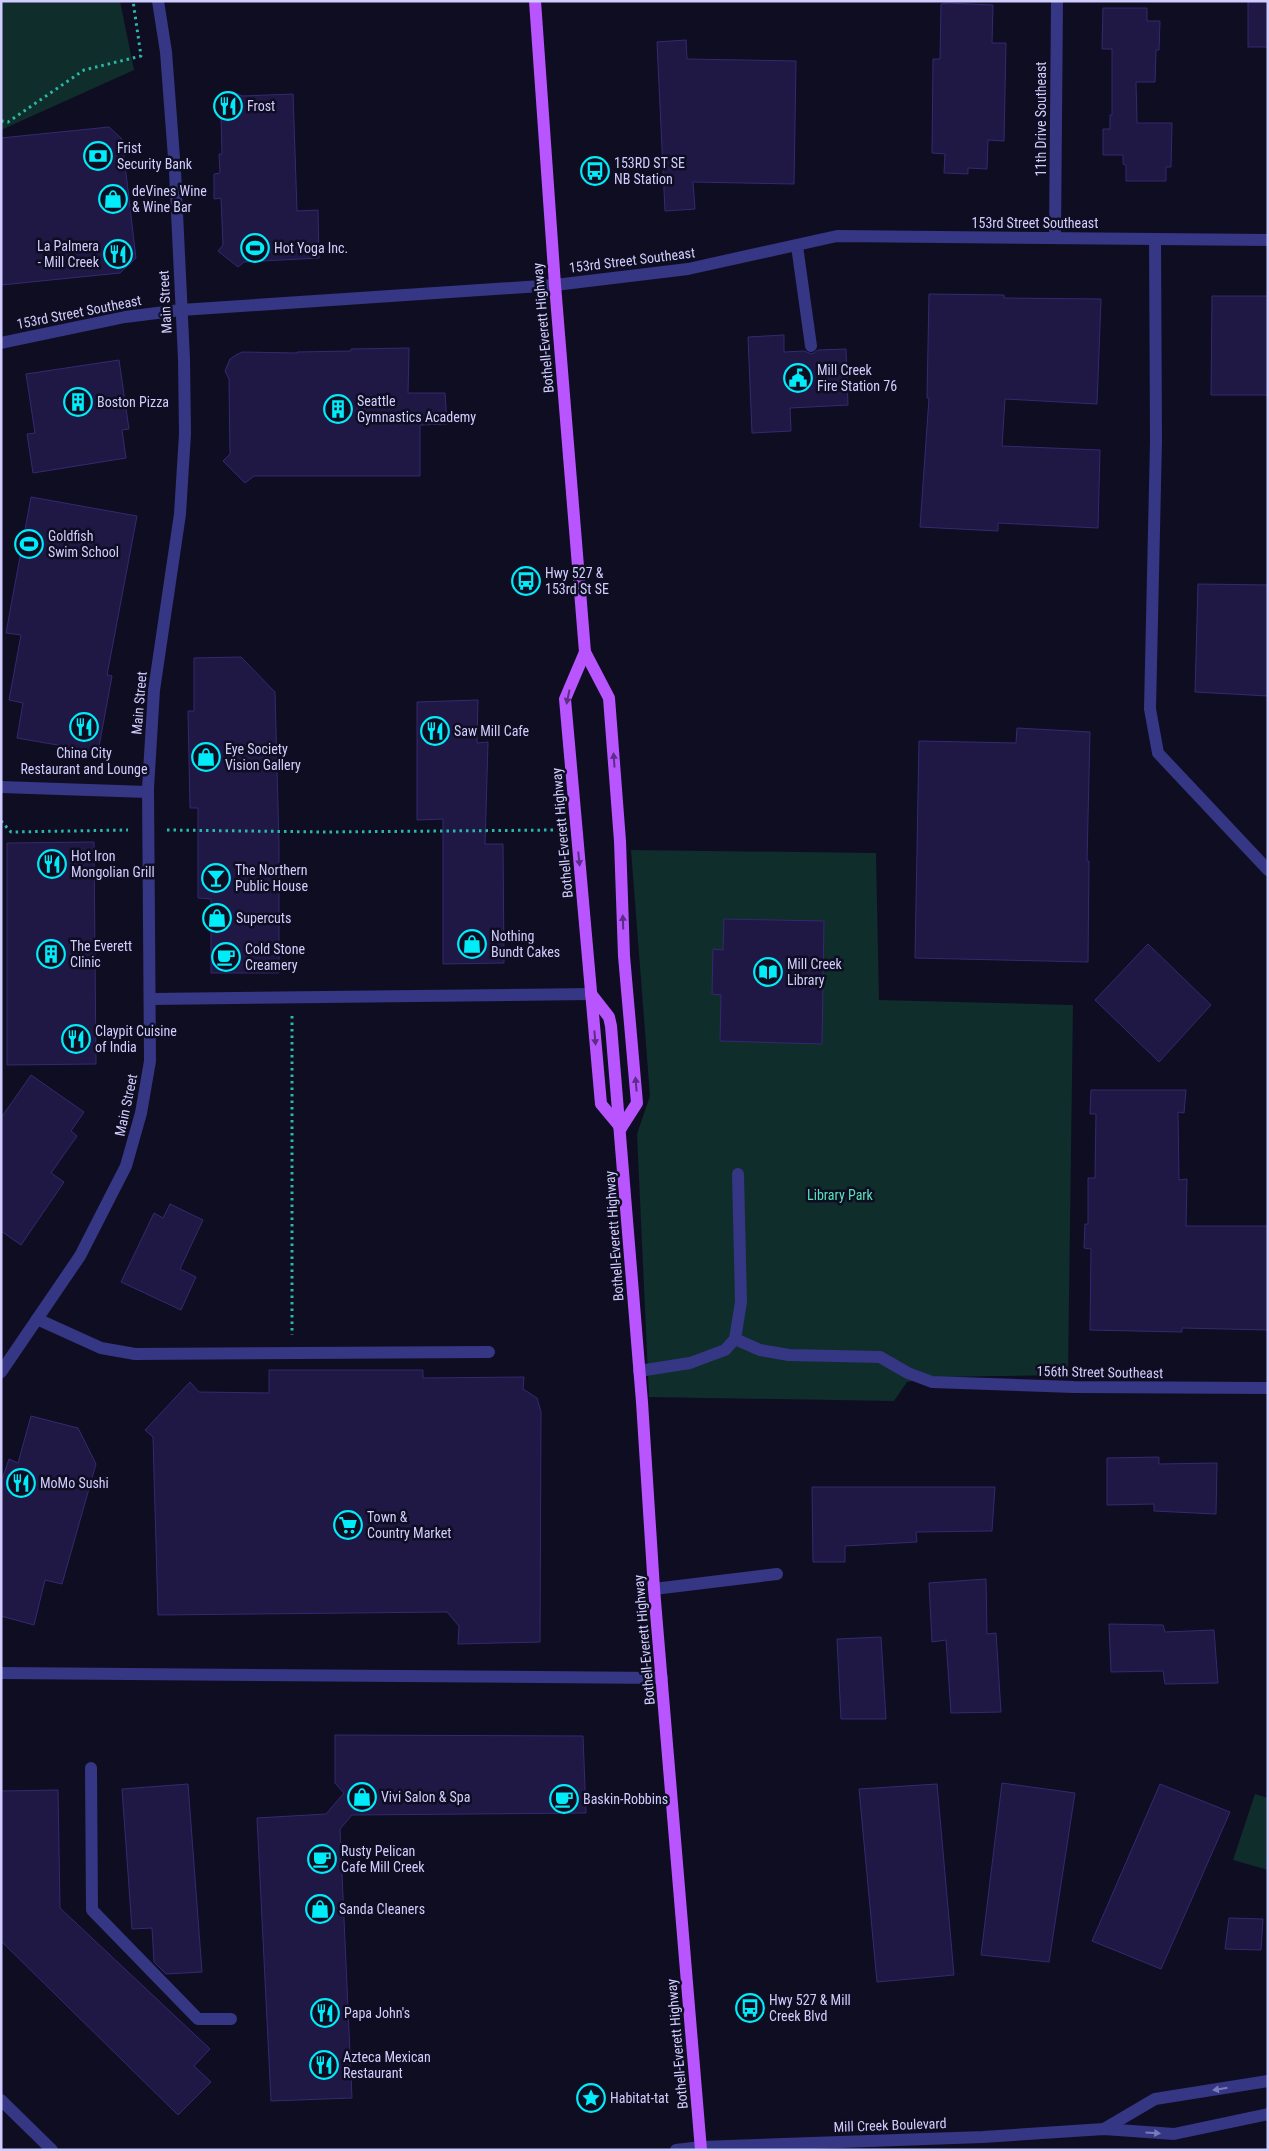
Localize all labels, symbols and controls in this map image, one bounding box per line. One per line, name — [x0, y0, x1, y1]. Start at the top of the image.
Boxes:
street label: 11th Drive Southeast — [1033, 62, 1049, 176]
restaurant icon: Frost — [213, 91, 243, 121]
place label: Frost — [247, 98, 275, 114]
place label: Frist Security Bank — [117, 140, 193, 172]
bank icon: Frist Security Bank — [83, 141, 113, 171]
place label: 153RD ST SE NB Station — [614, 155, 685, 187]
bus stop icon: 153RD ST SE NB Station — [580, 156, 610, 186]
place label: deVines Wine & Wine Bar — [132, 183, 207, 215]
shop icon: deVines Wine & Wine Bar — [98, 184, 128, 214]
street label: 153rd Street Southeast — [972, 215, 1098, 231]
sports icon: Hot Yoga Inc. — [240, 233, 270, 263]
place label: La Palmera - Mill Creek — [37, 238, 100, 270]
restaurant icon: La Palmera - Mill Creek — [103, 239, 133, 269]
place label: Hot Yoga Inc. — [274, 240, 348, 256]
street label: 153rd Street Southeast — [568, 244, 696, 276]
street label: Bothell-Everett Highway — [529, 262, 557, 394]
street label: Main Street — [155, 270, 175, 334]
street label: 153rd Street Southeast — [15, 292, 143, 332]
place label: Mill Creek Fire Station 76 — [817, 362, 897, 394]
public building icon: Mill Creek Fire Station 76 — [783, 363, 813, 393]
building icon: Boston Pizza — [63, 387, 93, 417]
place label: Seattle Gymnastics Academy — [357, 393, 476, 425]
place label: Boston Pizza — [97, 394, 169, 410]
building icon: Seattle Gymnastics Academy — [323, 394, 353, 424]
place label: Goldfish Swim School — [48, 528, 119, 560]
sports icon: Goldfish Swim School — [14, 529, 44, 559]
place label: Hwy 527 & 153rd St SE — [545, 565, 609, 597]
bus stop icon: Hwy 527 & 153rd St SE — [511, 566, 541, 596]
street label: Main Street — [128, 671, 150, 735]
one-way arrow — [564, 690, 572, 705]
restaurant icon: China City Restaurant and Lounge — [69, 712, 99, 742]
restaurant icon: Saw Mill Cafe — [420, 716, 450, 746]
place label: Saw Mill Cafe — [454, 723, 530, 739]
place label: Eye Society Vision Gallery — [225, 741, 301, 773]
shop icon: Eye Society Vision Gallery — [191, 742, 221, 772]
place label: China City Restaurant and Lounge — [20, 745, 148, 777]
one-way arrow — [609, 752, 617, 768]
street label: Bothell-Everett Highway — [548, 767, 576, 899]
place label: Hot Iron Mongolian Grill — [71, 848, 155, 880]
restaurant icon: Hot Iron Mongolian Grill — [37, 849, 67, 879]
one-way arrow — [575, 851, 583, 867]
place label: The Northern Public House — [235, 862, 308, 894]
bar icon: The Northern Public House — [201, 863, 231, 893]
shop icon: Supercuts — [202, 903, 232, 933]
place label: Supercuts — [236, 910, 291, 926]
one-way arrow — [619, 914, 627, 930]
place label: Nothing Bundt Cakes — [491, 928, 560, 960]
shop icon: Nothing Bundt Cakes — [457, 929, 487, 959]
place label: The Everett Clinic — [70, 938, 132, 970]
building icon: The Everett Clinic — [36, 939, 66, 969]
place label: Cold Stone Creamery — [245, 941, 305, 973]
cafe icon: Cold Stone Creamery — [211, 942, 241, 972]
place label: Mill Creek Library — [787, 956, 843, 988]
library icon: Mill Creek Library — [753, 957, 783, 987]
place label: Claypit Cuisine of India — [95, 1023, 177, 1055]
restaurant icon: Claypit Cuisine of India — [61, 1024, 91, 1054]
one-way arrow — [591, 1030, 599, 1046]
street label: Main Street — [112, 1072, 140, 1138]
one-way arrow — [631, 1076, 639, 1092]
street label: Bothell-Everett Highway — [601, 1170, 627, 1302]
park label: Library Park — [807, 1187, 874, 1203]
street label: 156th Street Southeast — [1037, 1363, 1163, 1381]
restaurant icon: MoMo Sushi — [6, 1468, 36, 1498]
place label: MoMo Sushi — [40, 1475, 109, 1491]
place label: Town & Country Market — [367, 1509, 452, 1541]
supermarket icon: Town & Country Market — [333, 1510, 363, 1540]
street label: Bothell-Everett Highway — [630, 1574, 658, 1706]
shop icon: Vivi Salon & Spa — [347, 1782, 377, 1812]
cafe icon: Baskin-Robbins — [549, 1784, 579, 1814]
place label: Vivi Salon & Spa — [381, 1789, 470, 1805]
place label: Baskin-Robbins — [583, 1791, 668, 1807]
place label: Rusty Pelican Cafe Mill Creek — [341, 1843, 425, 1875]
cafe icon: Rusty Pelican Cafe Mill Creek — [307, 1844, 337, 1874]
shop icon: Sanda Cleaners — [305, 1894, 335, 1924]
place label: Sanda Cleaners — [339, 1901, 425, 1917]
street label: Bothell-Everett Highway — [663, 1978, 691, 2110]
place label: Hwy 527 & Mill Creek Blvd — [769, 1992, 851, 2024]
bus stop icon: Hwy 527 & Mill Creek Blvd — [735, 1993, 765, 2023]
restaurant icon: Papa John's — [310, 1998, 340, 2028]
place label: Papa John's — [344, 2005, 410, 2021]
place label: Azteca Mexican Restaurant — [343, 2049, 431, 2081]
restaurant icon: Azteca Mexican Restaurant — [309, 2050, 339, 2080]
place icon: Habitat-tat — [576, 2083, 606, 2113]
one-way arrow — [1211, 2085, 1227, 2093]
place label: Habitat-tat — [610, 2090, 669, 2106]
street label: Mill Creek Boulevard — [833, 2115, 947, 2135]
one-way arrow — [1145, 2129, 1161, 2137]

